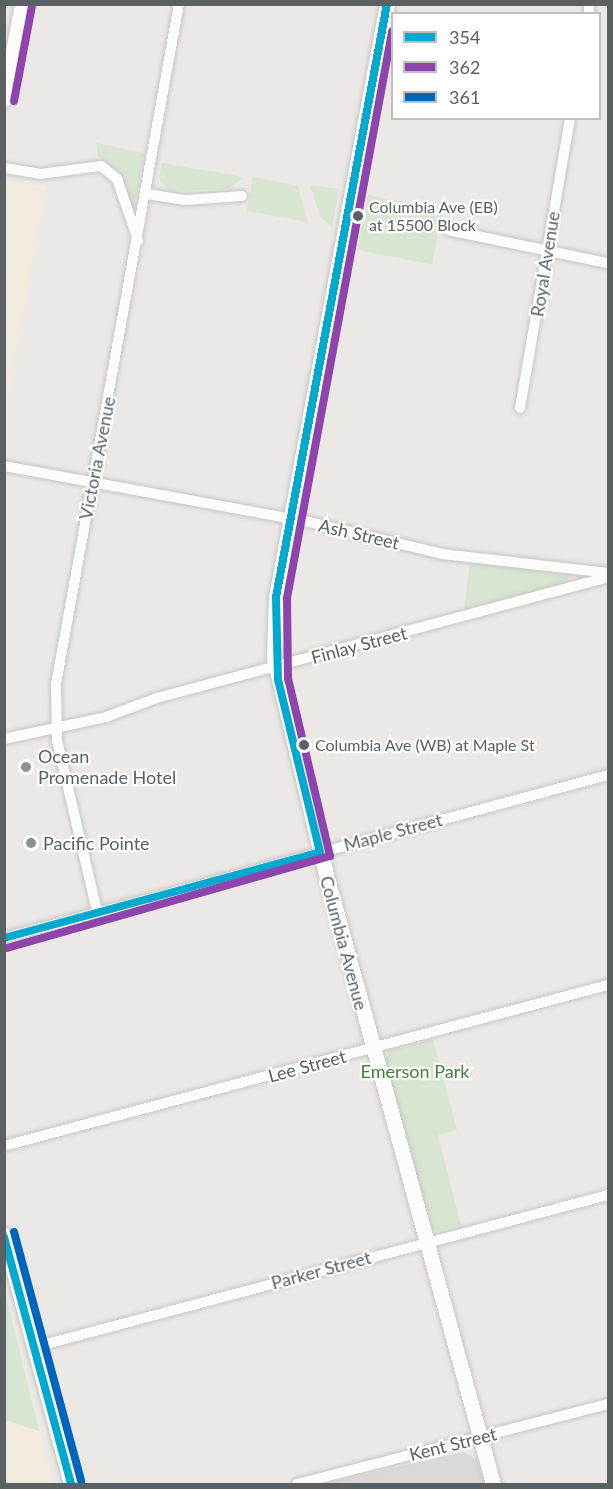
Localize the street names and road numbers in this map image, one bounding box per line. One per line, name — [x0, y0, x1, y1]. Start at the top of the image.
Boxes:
street label: Royal Avenue — [526, 209, 564, 319]
street label: Victoria Avenue — [74, 394, 120, 522]
street label: Ash Street — [317, 514, 401, 554]
street label: Finlay Street — [309, 622, 409, 668]
street label: Maple Street — [341, 808, 445, 856]
street label: Columbia Avenue — [316, 873, 372, 1013]
street label: Lee Street — [266, 1045, 348, 1087]
street label: Parker Street — [269, 1246, 373, 1294]
street label: Kent Street — [407, 1423, 499, 1465]

